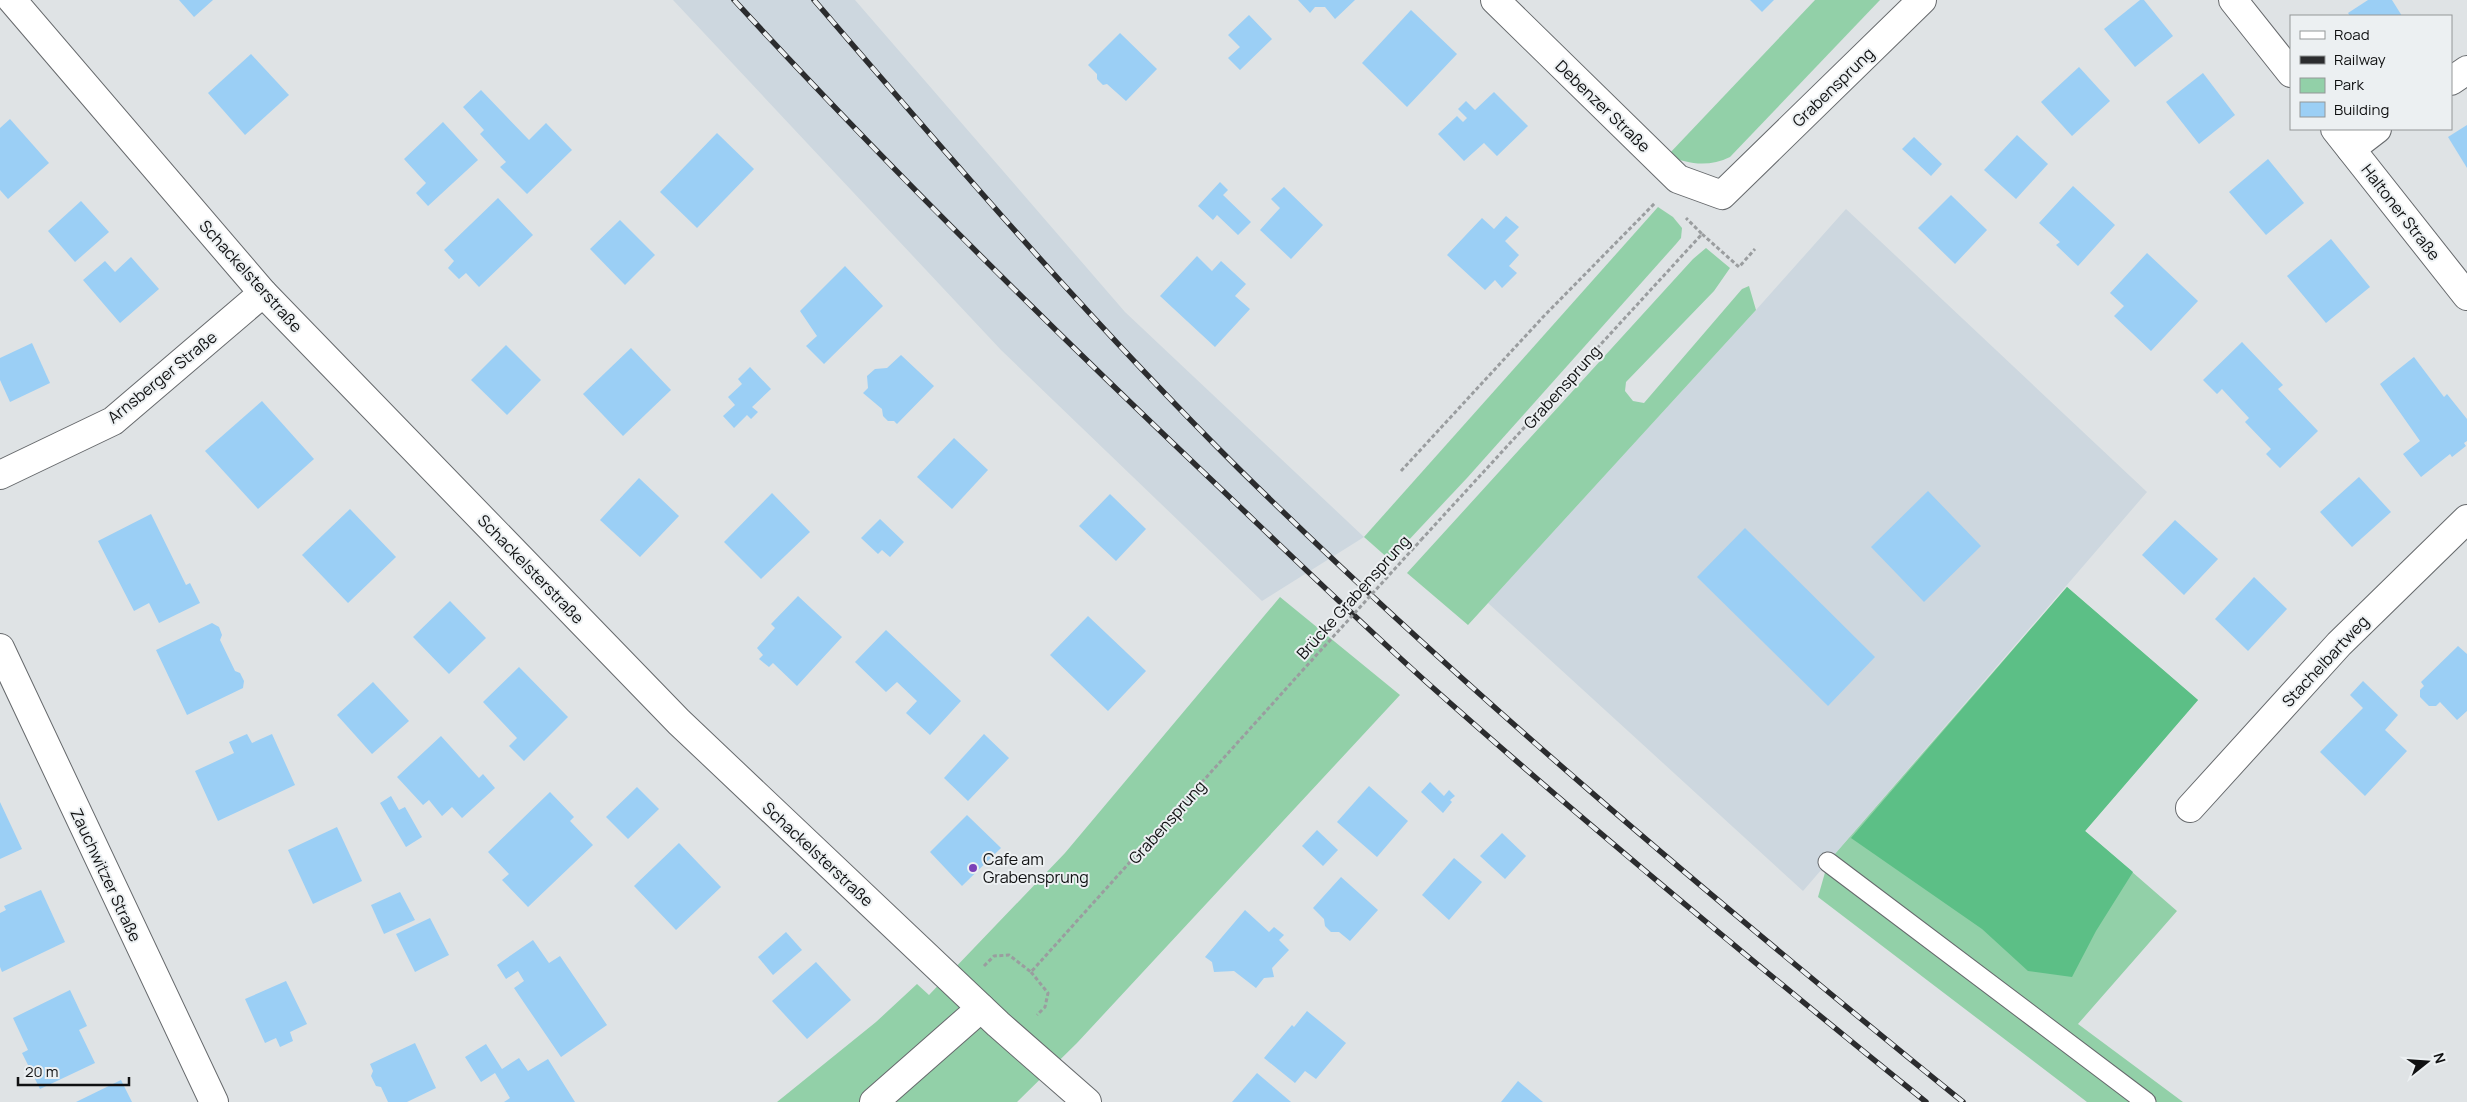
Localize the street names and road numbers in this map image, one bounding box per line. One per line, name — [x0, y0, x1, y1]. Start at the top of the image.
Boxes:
street label: Grabensprung — [1787, 42, 1879, 132]
street label: Debenzer Straße — [1551, 55, 1655, 157]
street label: Haltoner Straße — [2356, 159, 2446, 265]
street label: Schackelsterstraße — [195, 215, 307, 337]
street label: Arnsberger Straße — [102, 326, 222, 428]
street label: Grabensprung — [1518, 340, 1606, 434]
street label: Schackelsterstraße — [473, 509, 589, 629]
street label: Brücke Grabensprung — [1291, 530, 1415, 664]
street label: Stachelbartweg — [2277, 610, 2373, 712]
street label: Grabensprung — [1123, 775, 1211, 869]
street label: Schackelsterstraße — [758, 797, 878, 911]
street label: Zauchwitzer Straße — [65, 805, 147, 945]

